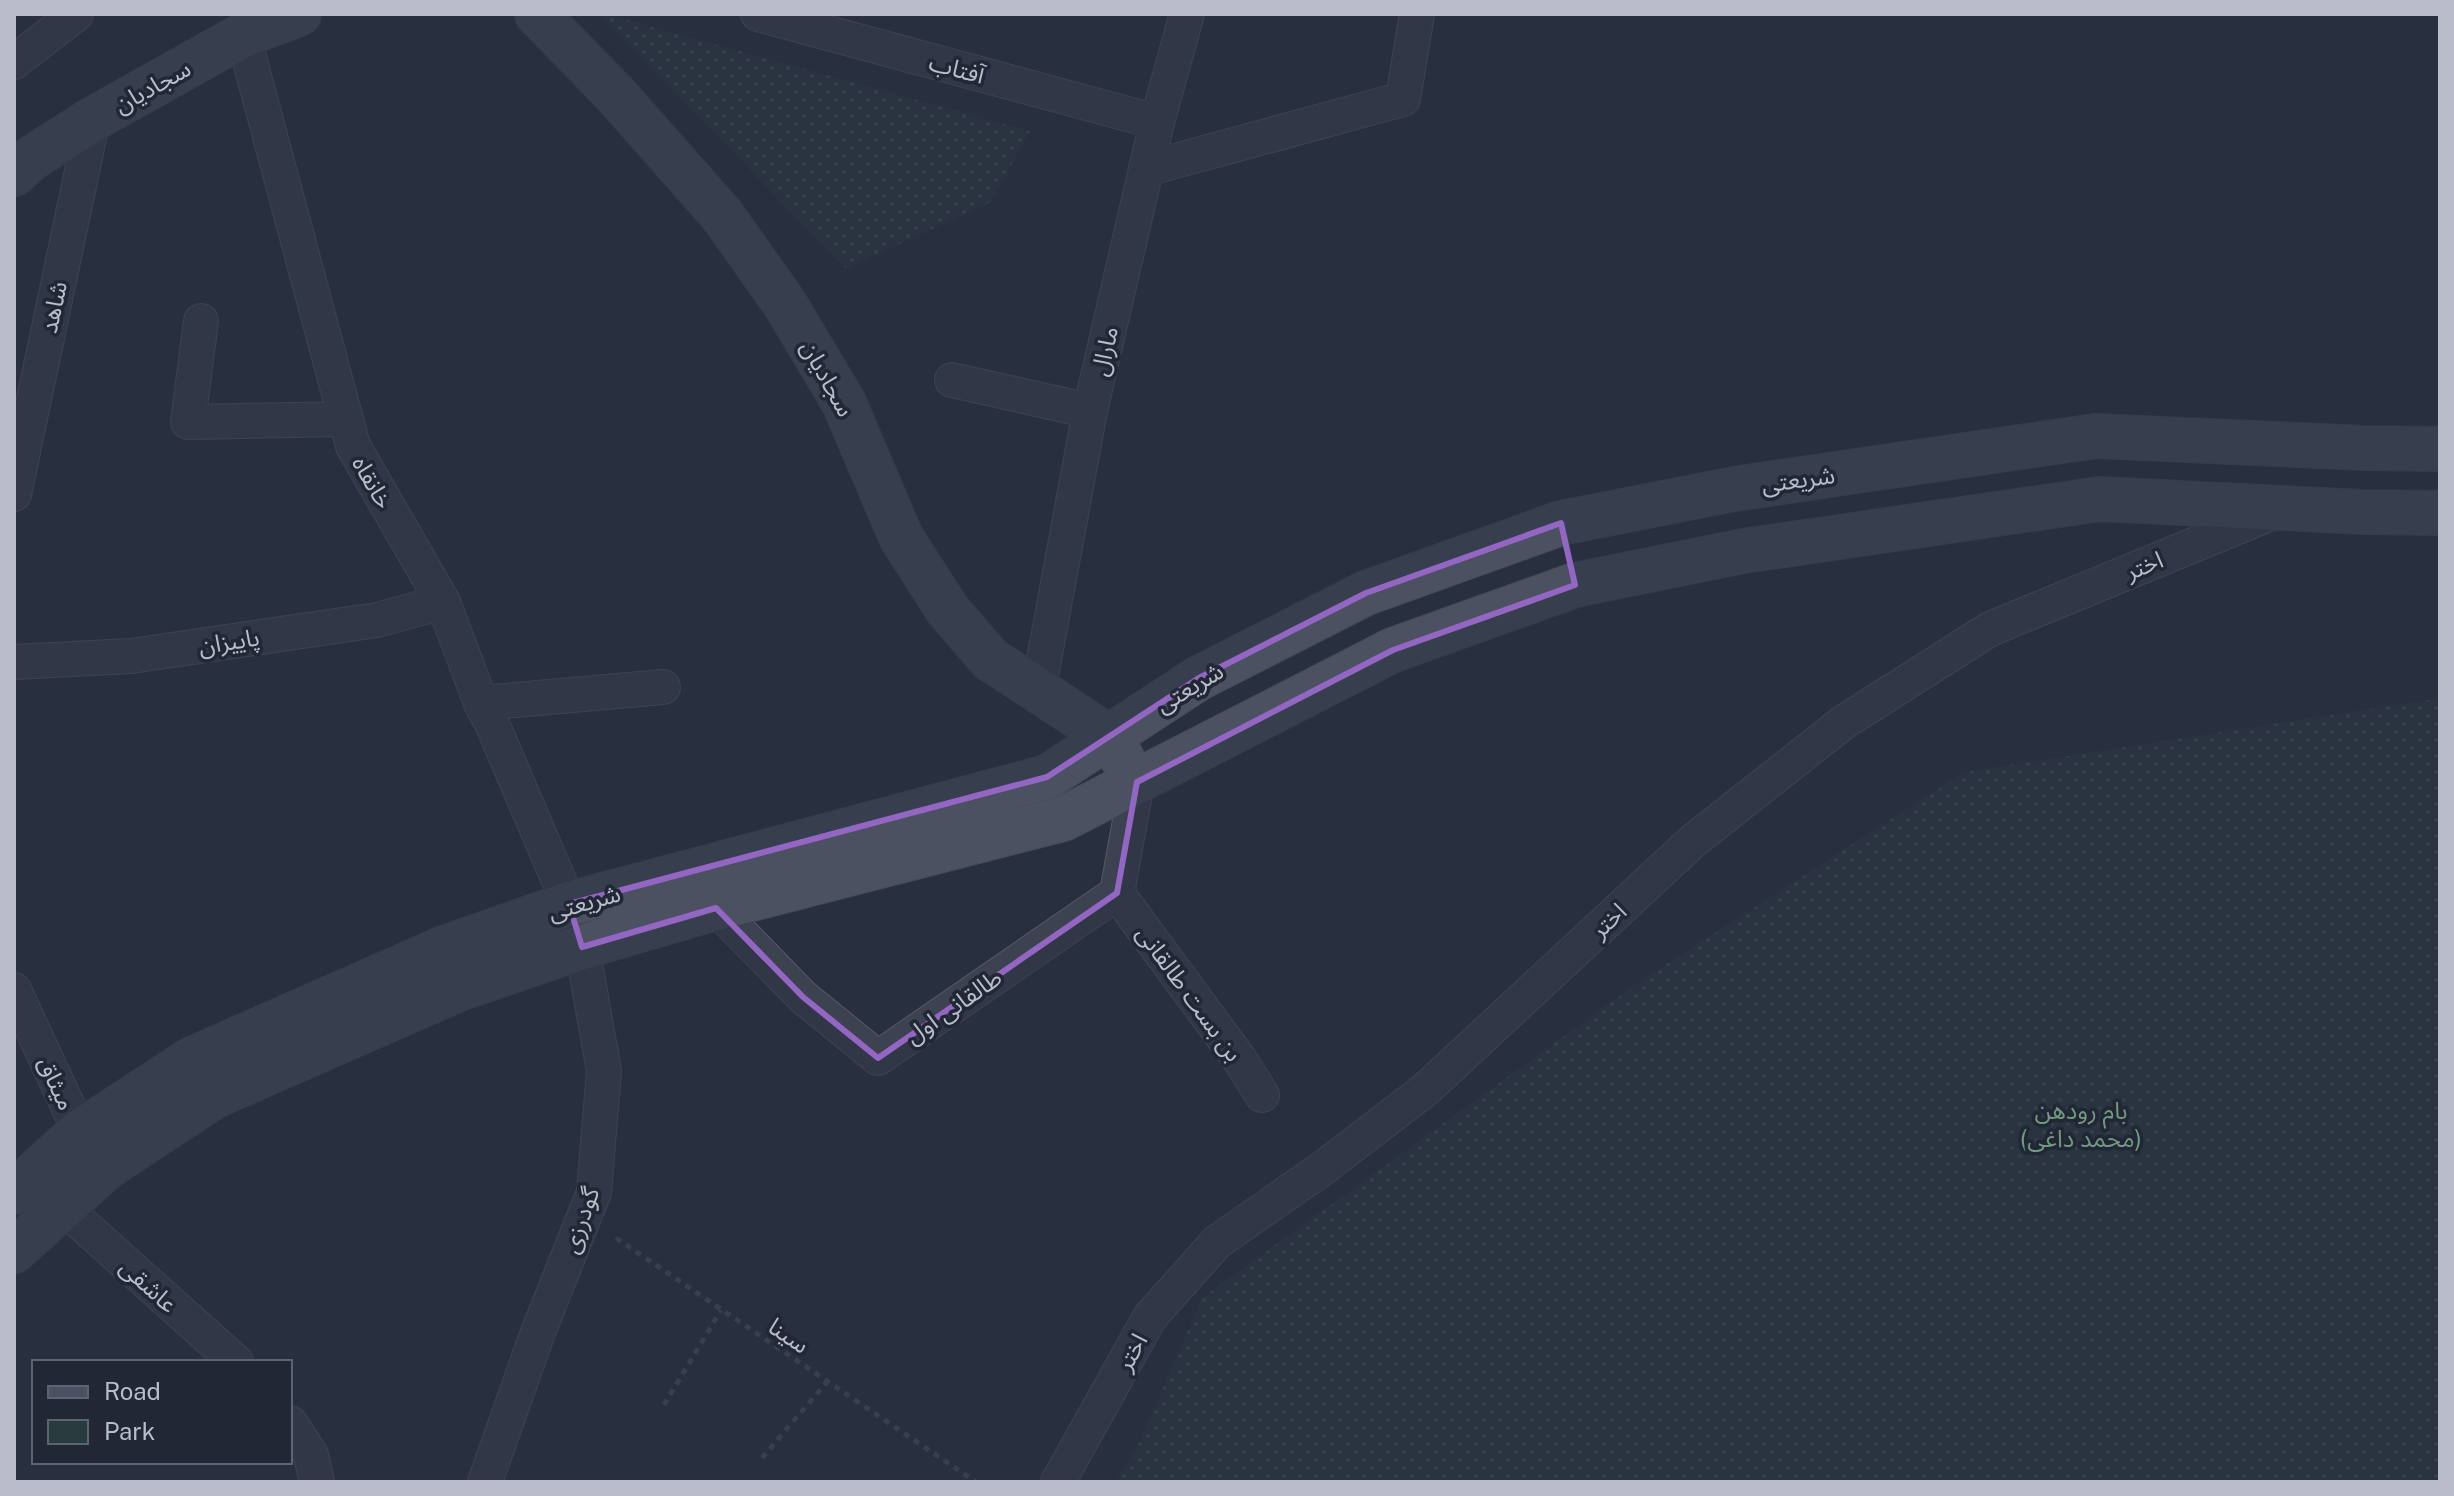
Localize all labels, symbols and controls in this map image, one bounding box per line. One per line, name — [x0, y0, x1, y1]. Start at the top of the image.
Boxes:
street label: آفتاب — [926, 47, 989, 90]
street label: سجادیان — [109, 54, 196, 119]
street label: شاهد — [34, 278, 72, 336]
street label: مارال — [1085, 323, 1124, 379]
street label: سجادیان — [795, 335, 860, 422]
street label: خانقاه — [347, 451, 399, 513]
street label: شریعتی — [1759, 460, 1837, 499]
street label: اختر — [2120, 545, 2167, 586]
street label: پاییزان — [197, 622, 262, 662]
street label: شریعتی — [1150, 656, 1228, 719]
street label: شریعتی — [545, 878, 624, 927]
street label: اختر — [1584, 897, 1632, 945]
street label: بن بست طالقانی — [1131, 920, 1249, 1066]
street label: طالقانی اول — [899, 963, 1007, 1050]
street label: میثاق — [32, 1052, 82, 1114]
park label: بام رودهن (محمد داغی) — [2020, 1096, 2142, 1152]
street label: گودرزی — [556, 1182, 606, 1257]
street label: عاشقی — [115, 1252, 183, 1318]
street label: سینا — [763, 1311, 815, 1359]
street label: اختر — [1109, 1328, 1153, 1377]
legend — [32, 1360, 292, 1464]
text: Road — [104, 1377, 161, 1405]
text: Park — [104, 1417, 155, 1445]

